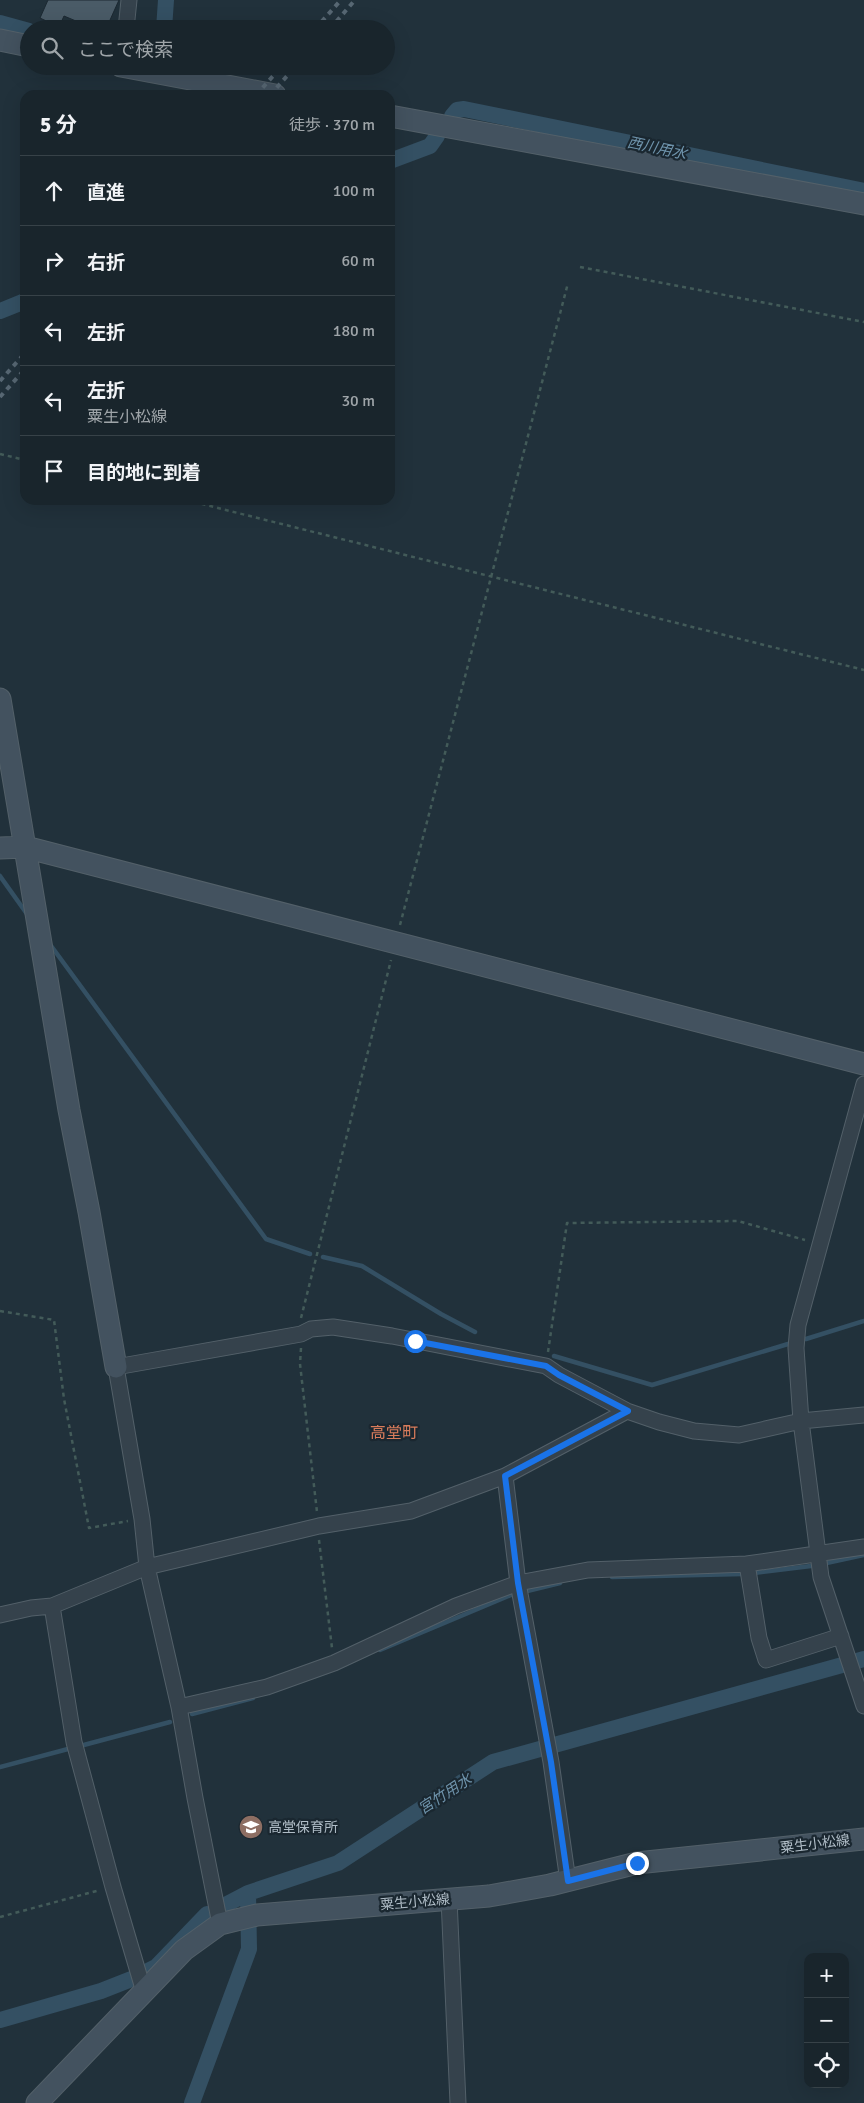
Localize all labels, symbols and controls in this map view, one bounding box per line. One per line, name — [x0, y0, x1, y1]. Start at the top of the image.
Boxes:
search box — [20, 20, 395, 75]
icon: search — [38, 34, 66, 62]
text: ここで検索 — [78, 38, 173, 62]
text: 5 分 — [40, 112, 77, 138]
text: 徒歩 · 370 m — [289, 115, 375, 135]
water label: 西川用水 — [626, 133, 690, 163]
icon: ahead — [40, 177, 68, 205]
text: 直進 — [87, 181, 125, 205]
text: 100 m — [333, 181, 375, 201]
icon: right — [40, 247, 68, 275]
text: 右折 — [87, 251, 125, 275]
text: 60 m — [341, 251, 375, 271]
icon: left — [40, 317, 68, 345]
text: 左折 — [87, 321, 125, 345]
text: 180 m — [333, 321, 375, 341]
text: 左折 — [87, 379, 125, 403]
icon: left — [40, 387, 68, 415]
text: 30 m — [341, 391, 375, 411]
text: 粟生小松線 — [87, 407, 167, 427]
icon: arrive — [40, 457, 68, 485]
text: 目的地に到着 — [87, 461, 201, 485]
route start — [404, 1330, 427, 1353]
district label: 高堂町 — [370, 1423, 418, 1443]
water label: 宮竹用水 — [415, 1769, 477, 1818]
school or university icon: 高堂保育所 — [238, 1814, 264, 1840]
place label: 高堂保育所 — [268, 1819, 338, 1836]
street label: 粟生小松線 — [779, 1831, 851, 1857]
route end — [626, 1852, 649, 1875]
street label: 粟生小松線 — [379, 1890, 451, 1914]
map controls — [804, 1953, 849, 2088]
button: + — [804, 1953, 849, 1998]
button: − — [804, 1998, 849, 2043]
button: locate — [804, 2043, 849, 2088]

